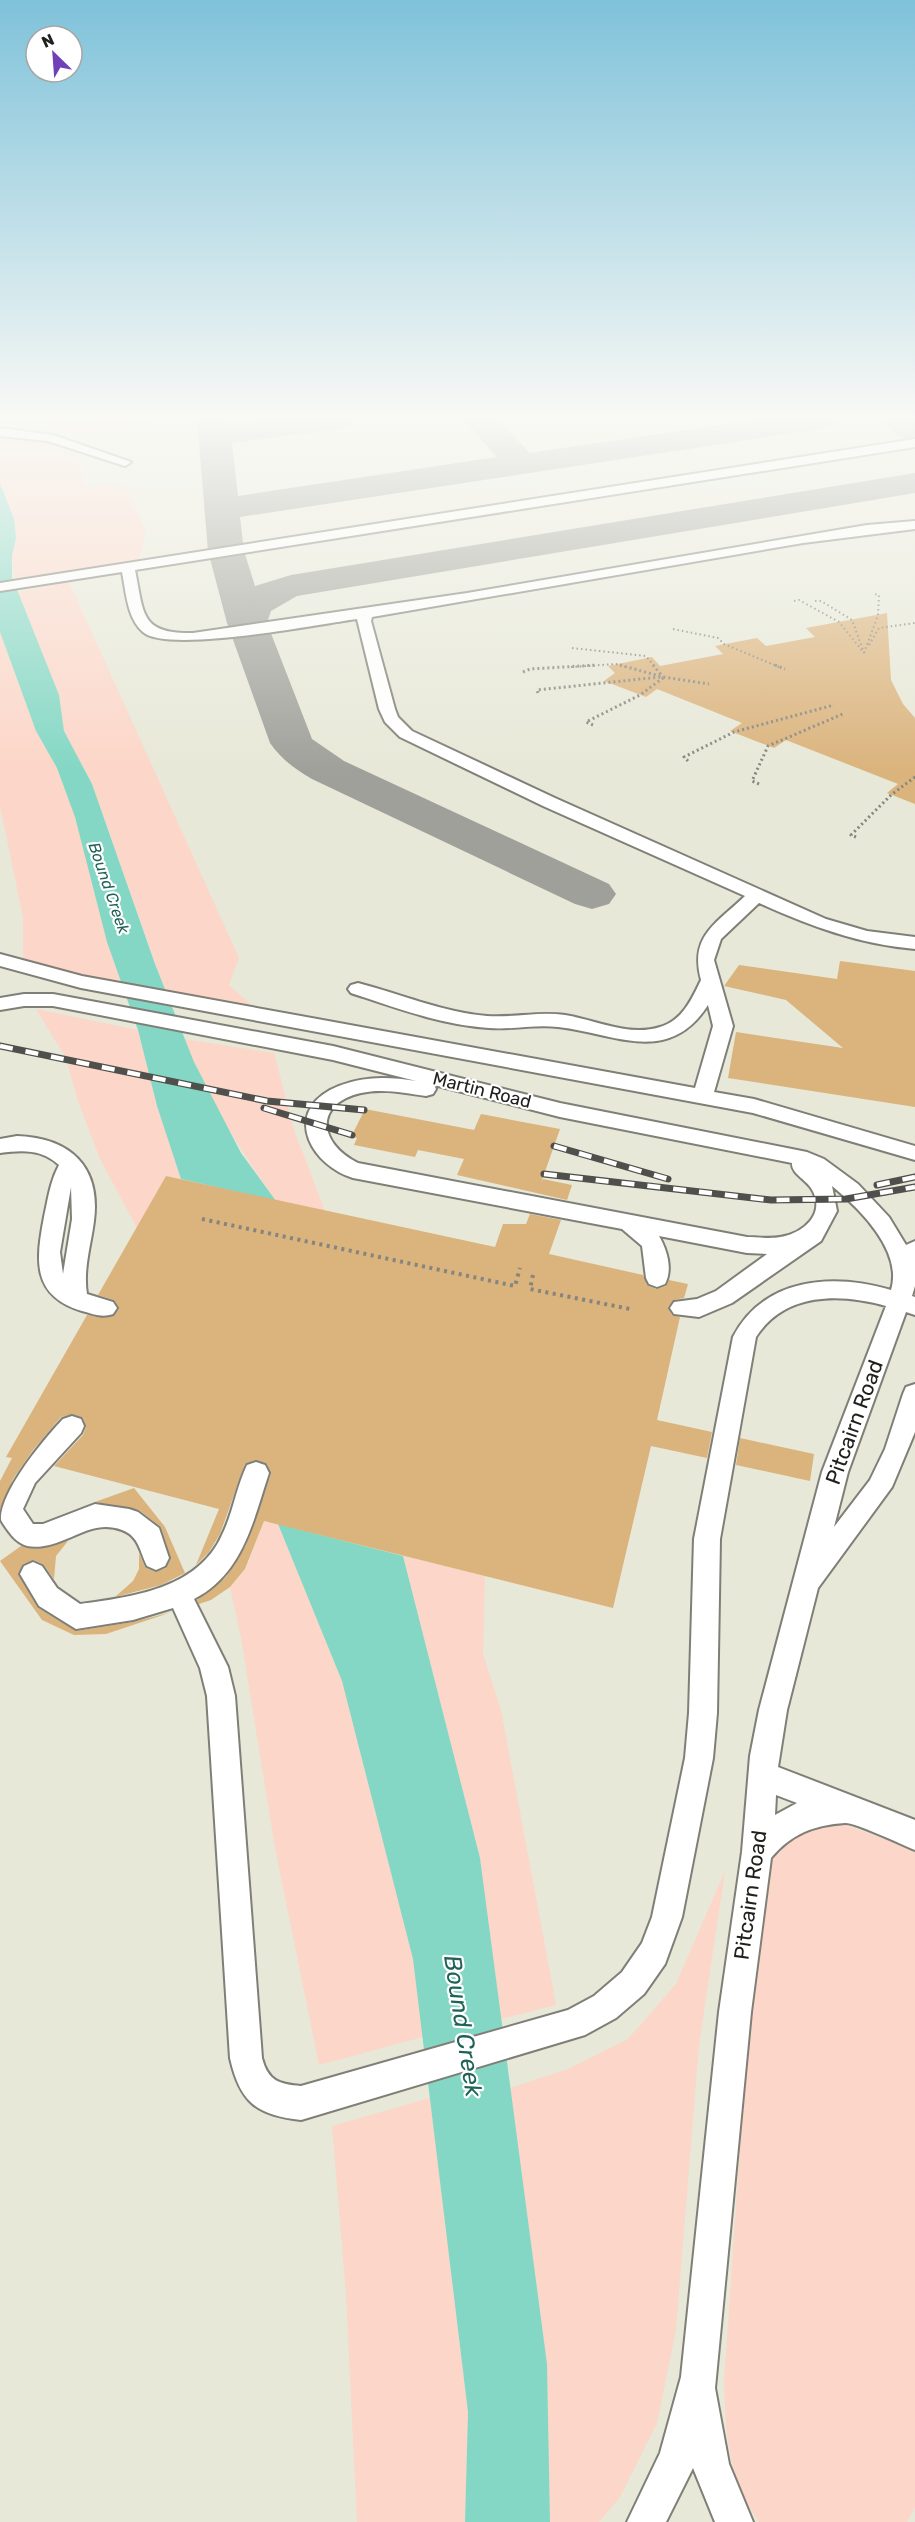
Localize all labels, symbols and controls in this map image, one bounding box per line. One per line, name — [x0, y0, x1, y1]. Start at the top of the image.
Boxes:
north arrow — [24, 24, 84, 84]
text: N — [39, 30, 57, 52]
water label: Bound Creek — [84, 840, 134, 937]
street label: Martin Road — [431, 1067, 533, 1113]
street label: Pitcairn Road — [820, 1356, 888, 1488]
street label: Pitcairn Road — [729, 1829, 771, 1961]
water label: Bound Creek — [438, 1953, 488, 2100]

